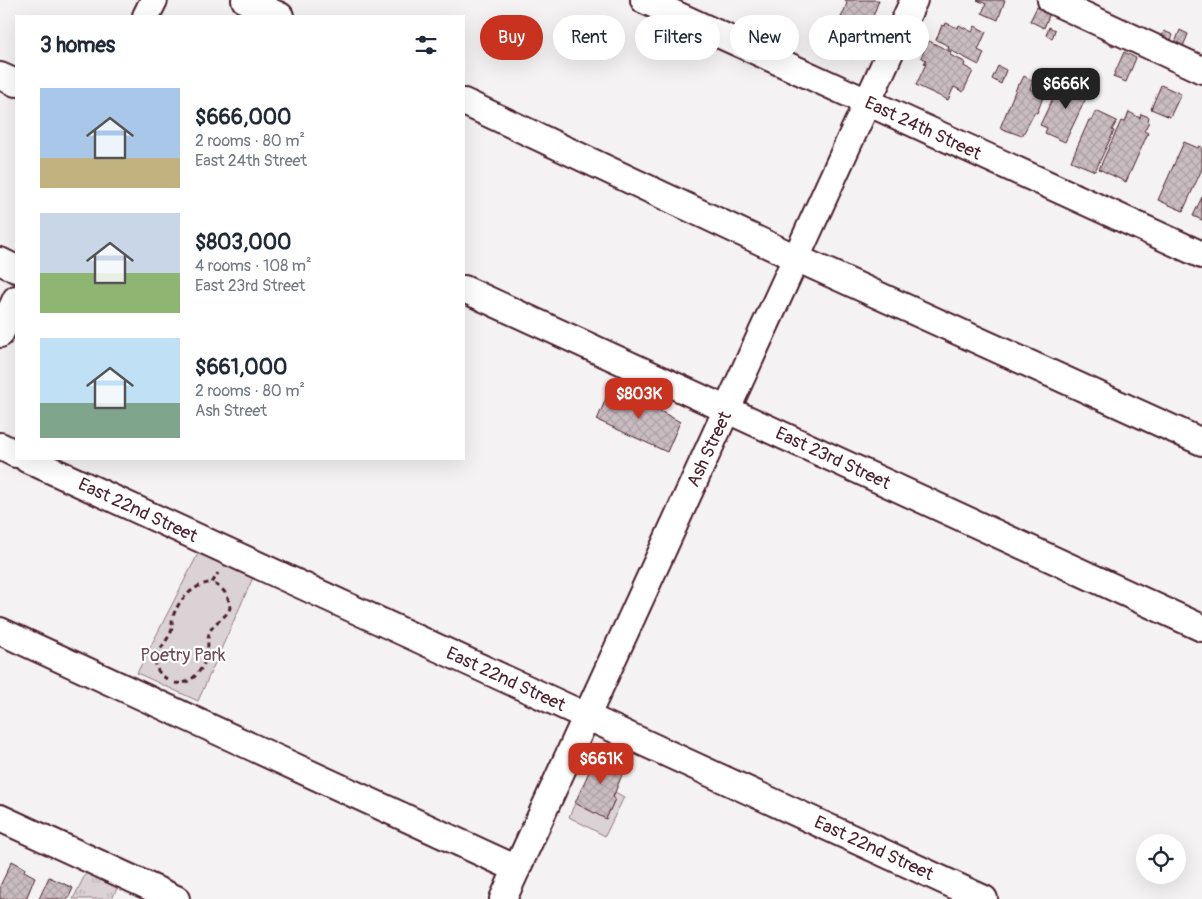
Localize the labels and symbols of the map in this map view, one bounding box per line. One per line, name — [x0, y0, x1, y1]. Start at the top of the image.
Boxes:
pin: $666K — [1031, 68, 1101, 110]
street label: East 24th Street — [861, 91, 985, 166]
pin: $803K — [604, 378, 674, 420]
street label: Ash Street — [682, 407, 737, 491]
street label: East 23rd Street — [772, 422, 895, 495]
street label: East 22nd Street — [75, 473, 202, 548]
street label: East 22nd Street — [443, 642, 570, 717]
park label: Poetry Park — [140, 644, 226, 667]
pin: $661K — [566, 742, 636, 785]
street label: East 22nd Street — [811, 811, 938, 886]

